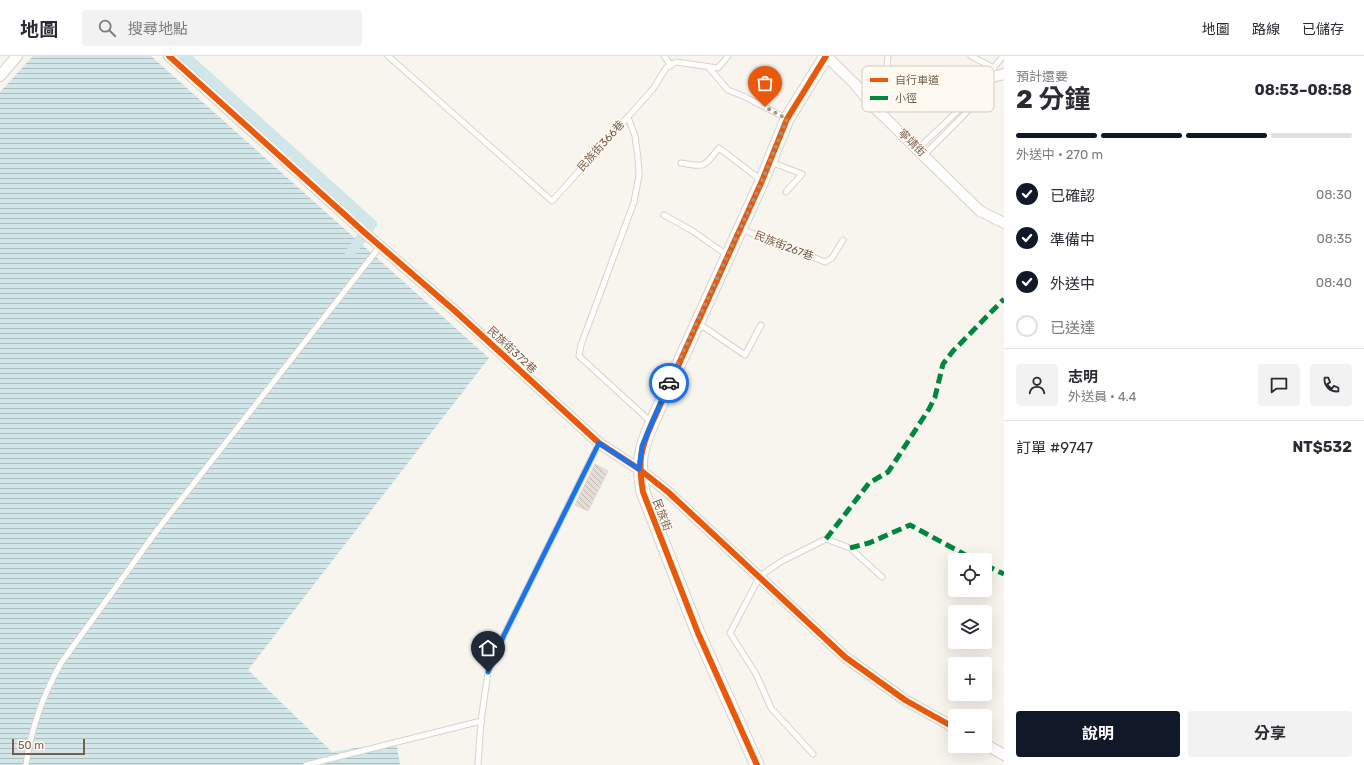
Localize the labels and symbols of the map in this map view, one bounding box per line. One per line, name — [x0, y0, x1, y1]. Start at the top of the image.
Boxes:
pin — [748, 66, 782, 107]
legend — [862, 66, 994, 112]
text: 自行車道 — [895, 74, 939, 87]
text: 小徑 — [895, 92, 917, 105]
street label: 民族街366巷 — [575, 118, 627, 174]
street label: 寧靖街 — [896, 127, 928, 159]
street label: 民族街267巷 — [753, 229, 815, 263]
street label: 民族街372巷 — [485, 324, 539, 376]
courier — [649, 363, 689, 403]
street label: 民族街 — [650, 497, 674, 533]
pin — [471, 631, 505, 672]
scale bar — [12, 737, 85, 756]

